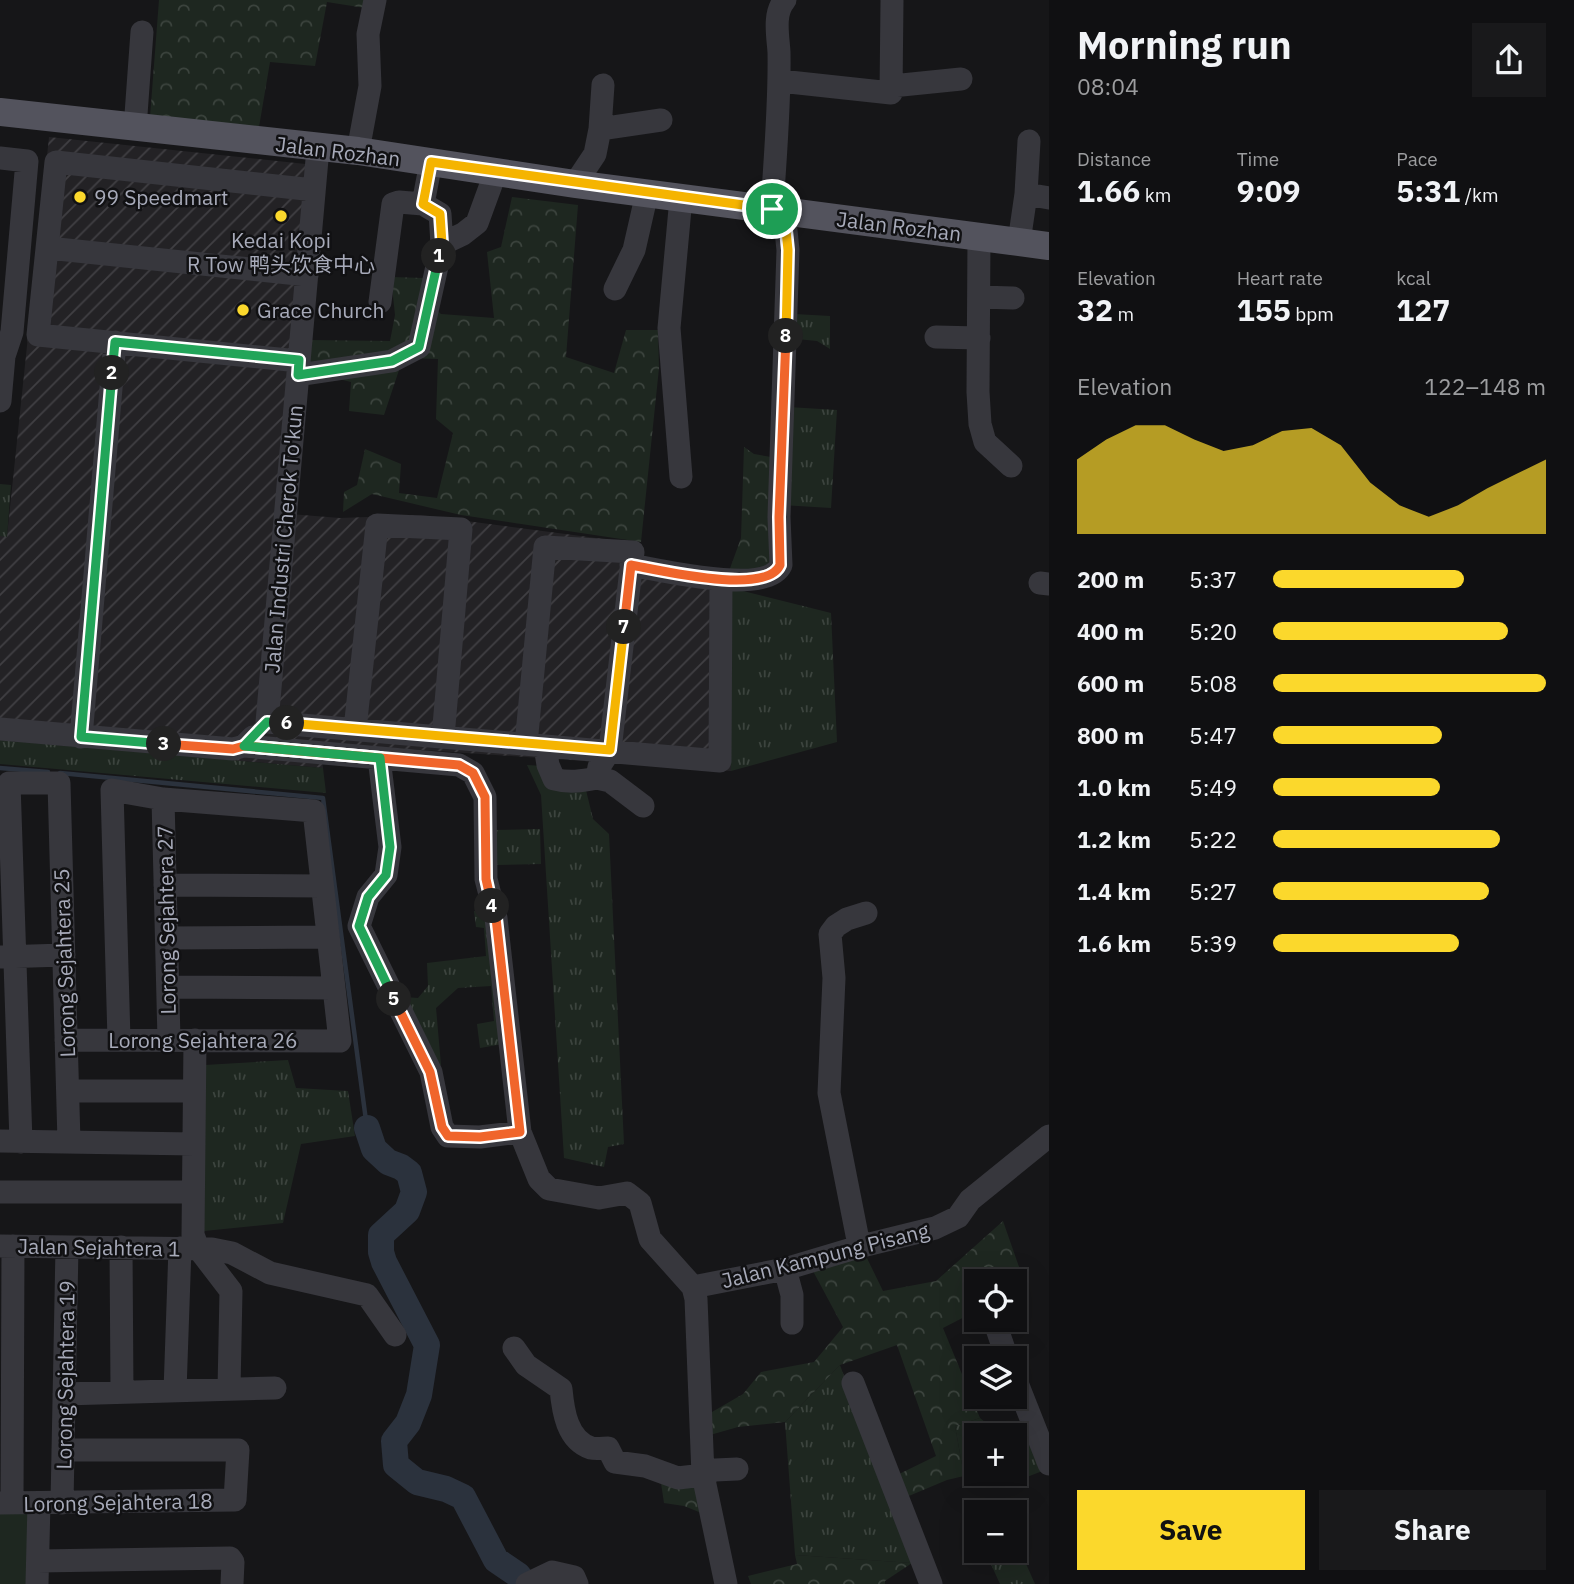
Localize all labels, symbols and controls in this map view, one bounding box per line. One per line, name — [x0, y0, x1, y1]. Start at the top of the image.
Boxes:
text: Morning run — [1077, 20, 1292, 69]
button: share — [1472, 23, 1546, 97]
text: 08:04 — [1077, 71, 1139, 101]
street label: Jalan Rozhan — [274, 129, 402, 173]
text: Distance — [1077, 147, 1151, 171]
text: Time — [1237, 147, 1279, 171]
text: Pace — [1396, 147, 1438, 171]
text: 1.66 — [1077, 171, 1140, 210]
text: 9:09 — [1237, 171, 1301, 210]
text: 5:31 — [1396, 171, 1460, 210]
pin — [742, 179, 802, 239]
place label: 99 Speedmart — [94, 183, 228, 211]
text: km — [1140, 183, 1171, 207]
text: /km — [1460, 183, 1499, 207]
marker: 99 Speedmart — [72, 189, 88, 205]
icon: arrive — [753, 190, 791, 228]
street label: Jalan Rozhan — [835, 204, 963, 248]
marker: Kedai Kopi R Tow 鸭头饮食中心 — [273, 208, 289, 224]
place label: Kedai Kopi R Tow 鸭头饮食中心 — [187, 226, 375, 278]
pin: 1 — [422, 238, 457, 274]
text: 1 — [433, 243, 444, 267]
text: Elevation — [1077, 266, 1156, 290]
text: Heart rate — [1237, 266, 1323, 290]
text: kcal — [1396, 266, 1431, 290]
text: 32 — [1077, 290, 1113, 329]
text: 155 — [1237, 290, 1291, 329]
text: 127 — [1396, 290, 1450, 329]
place label: Grace Church — [257, 296, 384, 324]
marker: Grace Church — [235, 302, 251, 318]
text: m — [1113, 302, 1134, 326]
text: bpm — [1291, 302, 1334, 326]
pin: 8 — [768, 318, 804, 354]
text: 8 — [780, 323, 791, 347]
pin: 2 — [94, 356, 130, 390]
text: 2 — [106, 360, 117, 384]
text: Elevation — [1077, 371, 1172, 401]
text: 122–148 m — [1424, 371, 1546, 401]
street label: Jalan Industri Cherok To'kun — [257, 404, 309, 674]
text: 200 m — [1077, 564, 1144, 594]
text: 5:37 — [1189, 564, 1237, 594]
pin: 7 — [606, 610, 642, 644]
text: 7 — [618, 614, 629, 638]
text: 400 m — [1077, 616, 1144, 646]
text: 5:20 — [1189, 616, 1237, 646]
text: 600 m — [1077, 668, 1144, 698]
text: 5:08 — [1189, 668, 1237, 698]
pin: 6 — [270, 706, 304, 740]
text: 6 — [281, 710, 292, 734]
text: 800 m — [1077, 720, 1144, 750]
text: 5:47 — [1189, 720, 1237, 750]
pin: 3 — [146, 726, 182, 762]
text: 3 — [158, 731, 169, 755]
text: 1.0 km — [1077, 772, 1151, 802]
text: 5:49 — [1189, 772, 1237, 802]
text: 1.2 km — [1077, 824, 1151, 854]
text: 5:22 — [1189, 824, 1237, 854]
street label: Lorong Sejahtera 27 — [150, 825, 182, 1015]
street label: Lorong Sejahtera 25 — [47, 868, 81, 1058]
text: 1.4 km — [1077, 876, 1151, 906]
text: 5:27 — [1189, 876, 1237, 906]
pin: 4 — [475, 888, 510, 923]
text: 4 — [486, 893, 497, 917]
text: 1.6 km — [1077, 928, 1151, 958]
text: 5:39 — [1189, 928, 1237, 958]
pin: 5 — [376, 982, 412, 1016]
text: 5 — [388, 986, 399, 1010]
street label: Lorong Sejahtera 26 — [108, 1026, 298, 1054]
street label: Jalan Kampung Pisang — [718, 1216, 932, 1294]
street label: Jalan Sejahtera 1 — [17, 1232, 181, 1262]
map controls — [964, 1269, 1027, 1563]
button: locate — [964, 1269, 1027, 1332]
street label: Lorong Sejahtera 19 — [49, 1280, 81, 1470]
button: layers — [964, 1346, 1027, 1409]
button: + — [964, 1423, 1027, 1486]
street label: Lorong Sejahtera 18 — [23, 1486, 213, 1518]
button: Save — [1077, 1490, 1305, 1570]
button: Share — [1319, 1490, 1546, 1570]
button: − — [964, 1500, 1027, 1563]

